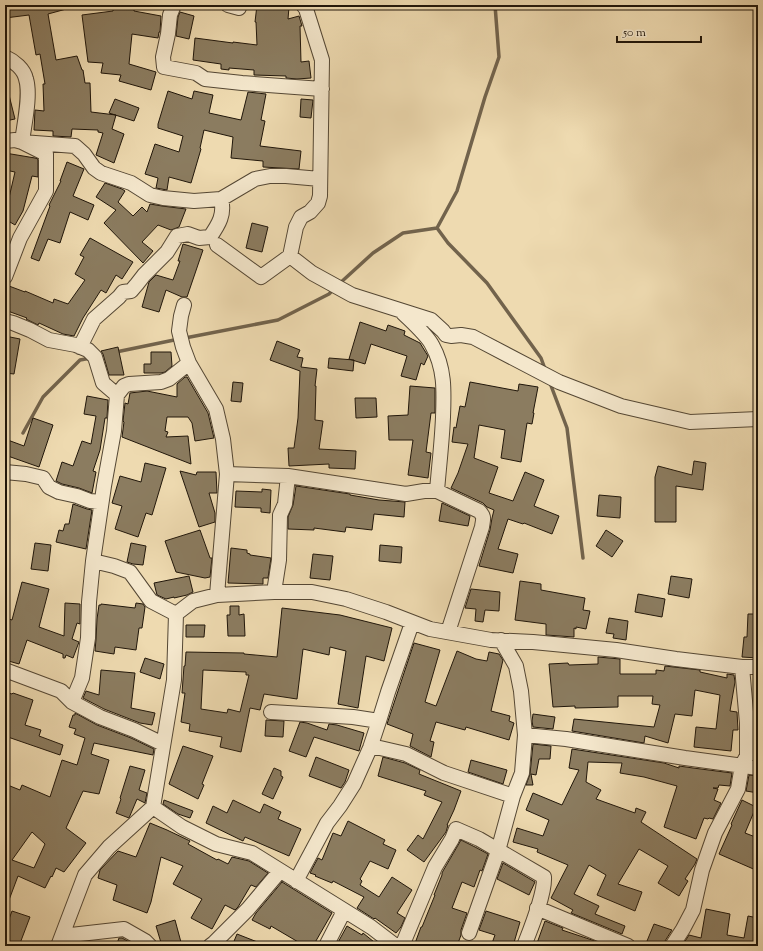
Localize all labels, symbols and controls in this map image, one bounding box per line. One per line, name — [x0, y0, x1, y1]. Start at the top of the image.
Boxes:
scale bar — [617, 18, 701, 44]
text: 50 m — [622, 24, 646, 42]

